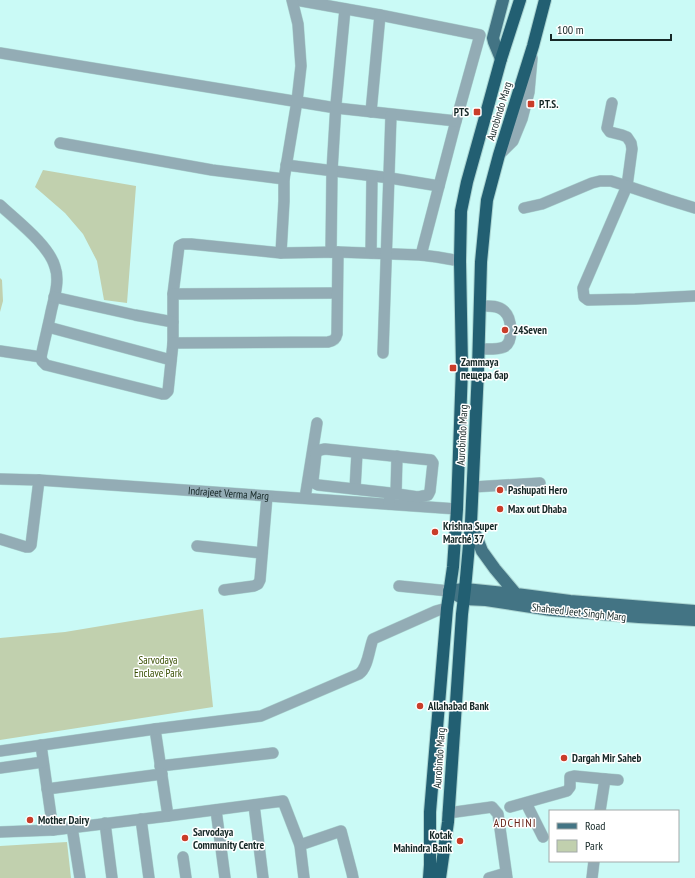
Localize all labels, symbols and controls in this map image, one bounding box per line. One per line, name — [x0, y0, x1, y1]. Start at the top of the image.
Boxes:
scale bar — [551, 16, 671, 42]
text: 100 m — [557, 22, 584, 37]
street label: Aurobindo Marg — [483, 80, 515, 142]
place label: P.T.S. — [539, 97, 559, 111]
marker: P.T.S. — [526, 99, 536, 109]
place label: PTS — [454, 105, 469, 119]
marker: PTS — [472, 107, 482, 117]
place label: 24Seven — [513, 323, 547, 337]
marker: 24Seven — [500, 325, 510, 335]
place label: Zammaya пещера бар — [461, 355, 509, 382]
marker: Zammaya пещера бар — [448, 363, 458, 373]
street label: Aurobindo Marg — [453, 404, 471, 466]
street label: Indrajeet Verma Marg — [187, 483, 270, 503]
place label: Pashupati Hero — [508, 483, 567, 497]
marker: Pashupati Hero — [495, 485, 505, 495]
place label: Max out Dhaba — [508, 502, 567, 516]
marker: Max out Dhaba — [495, 504, 505, 514]
place label: Krishna Super Marché 37 — [443, 519, 498, 546]
marker: Krishna Super Marché 37 — [430, 527, 440, 537]
street label: Shaheed Jeet Singh Marg — [531, 600, 627, 624]
park label: Sarvodaya Enclave Park — [134, 653, 183, 680]
place label: Allahabad Bank — [427, 699, 489, 713]
marker: Allahabad Bank — [415, 701, 425, 711]
street label: Aurobindo Marg — [430, 727, 448, 789]
place label: Dargah Mir Saheb — [572, 751, 642, 765]
marker: Dargah Mir Saheb — [559, 753, 569, 763]
legend — [549, 810, 679, 862]
place label: Mother Dairy — [38, 813, 90, 827]
marker: Mother Dairy — [25, 815, 35, 825]
district label: ADCHINI — [494, 815, 536, 830]
text: Road — [585, 818, 605, 833]
place label: Sarvodaya Community Centre — [193, 825, 264, 852]
place label: Kotak Mahindra Bank — [393, 828, 452, 855]
marker: Sarvodaya Community Centre — [180, 833, 190, 843]
marker: Kotak Mahindra Bank — [455, 836, 465, 846]
text: Park — [585, 838, 603, 853]

